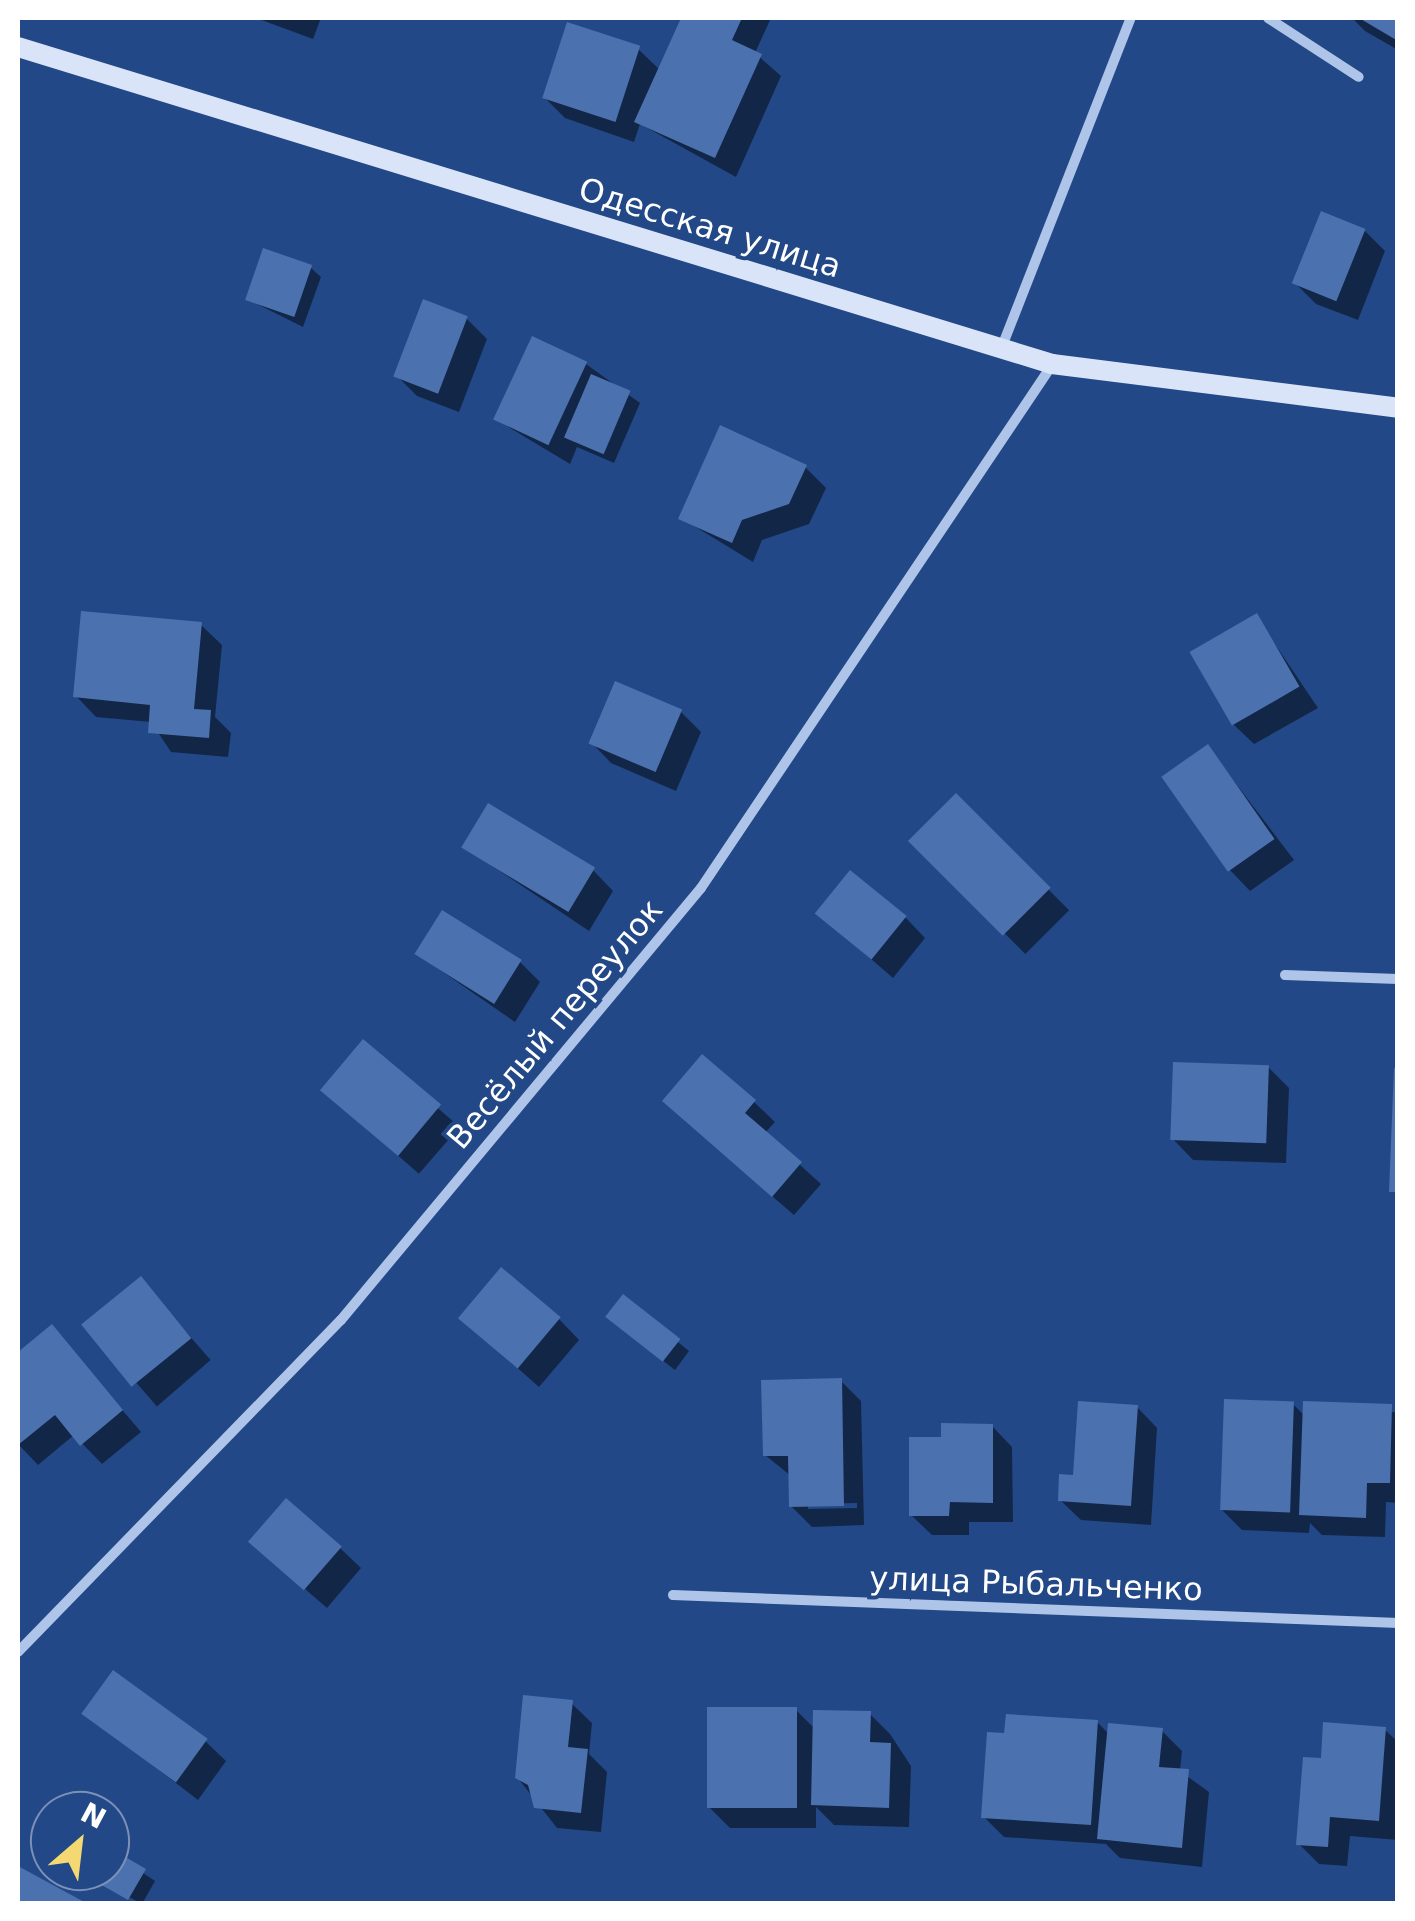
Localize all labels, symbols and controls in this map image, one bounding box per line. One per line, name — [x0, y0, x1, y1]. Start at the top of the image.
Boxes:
street label: Одесская улица — [574, 170, 846, 286]
street label: Весёлый переулок — [439, 891, 671, 1157]
street label: улица Рыбальченко — [869, 1559, 1203, 1609]
north arrow — [30, 1791, 130, 1891]
text: N — [75, 1796, 111, 1836]

